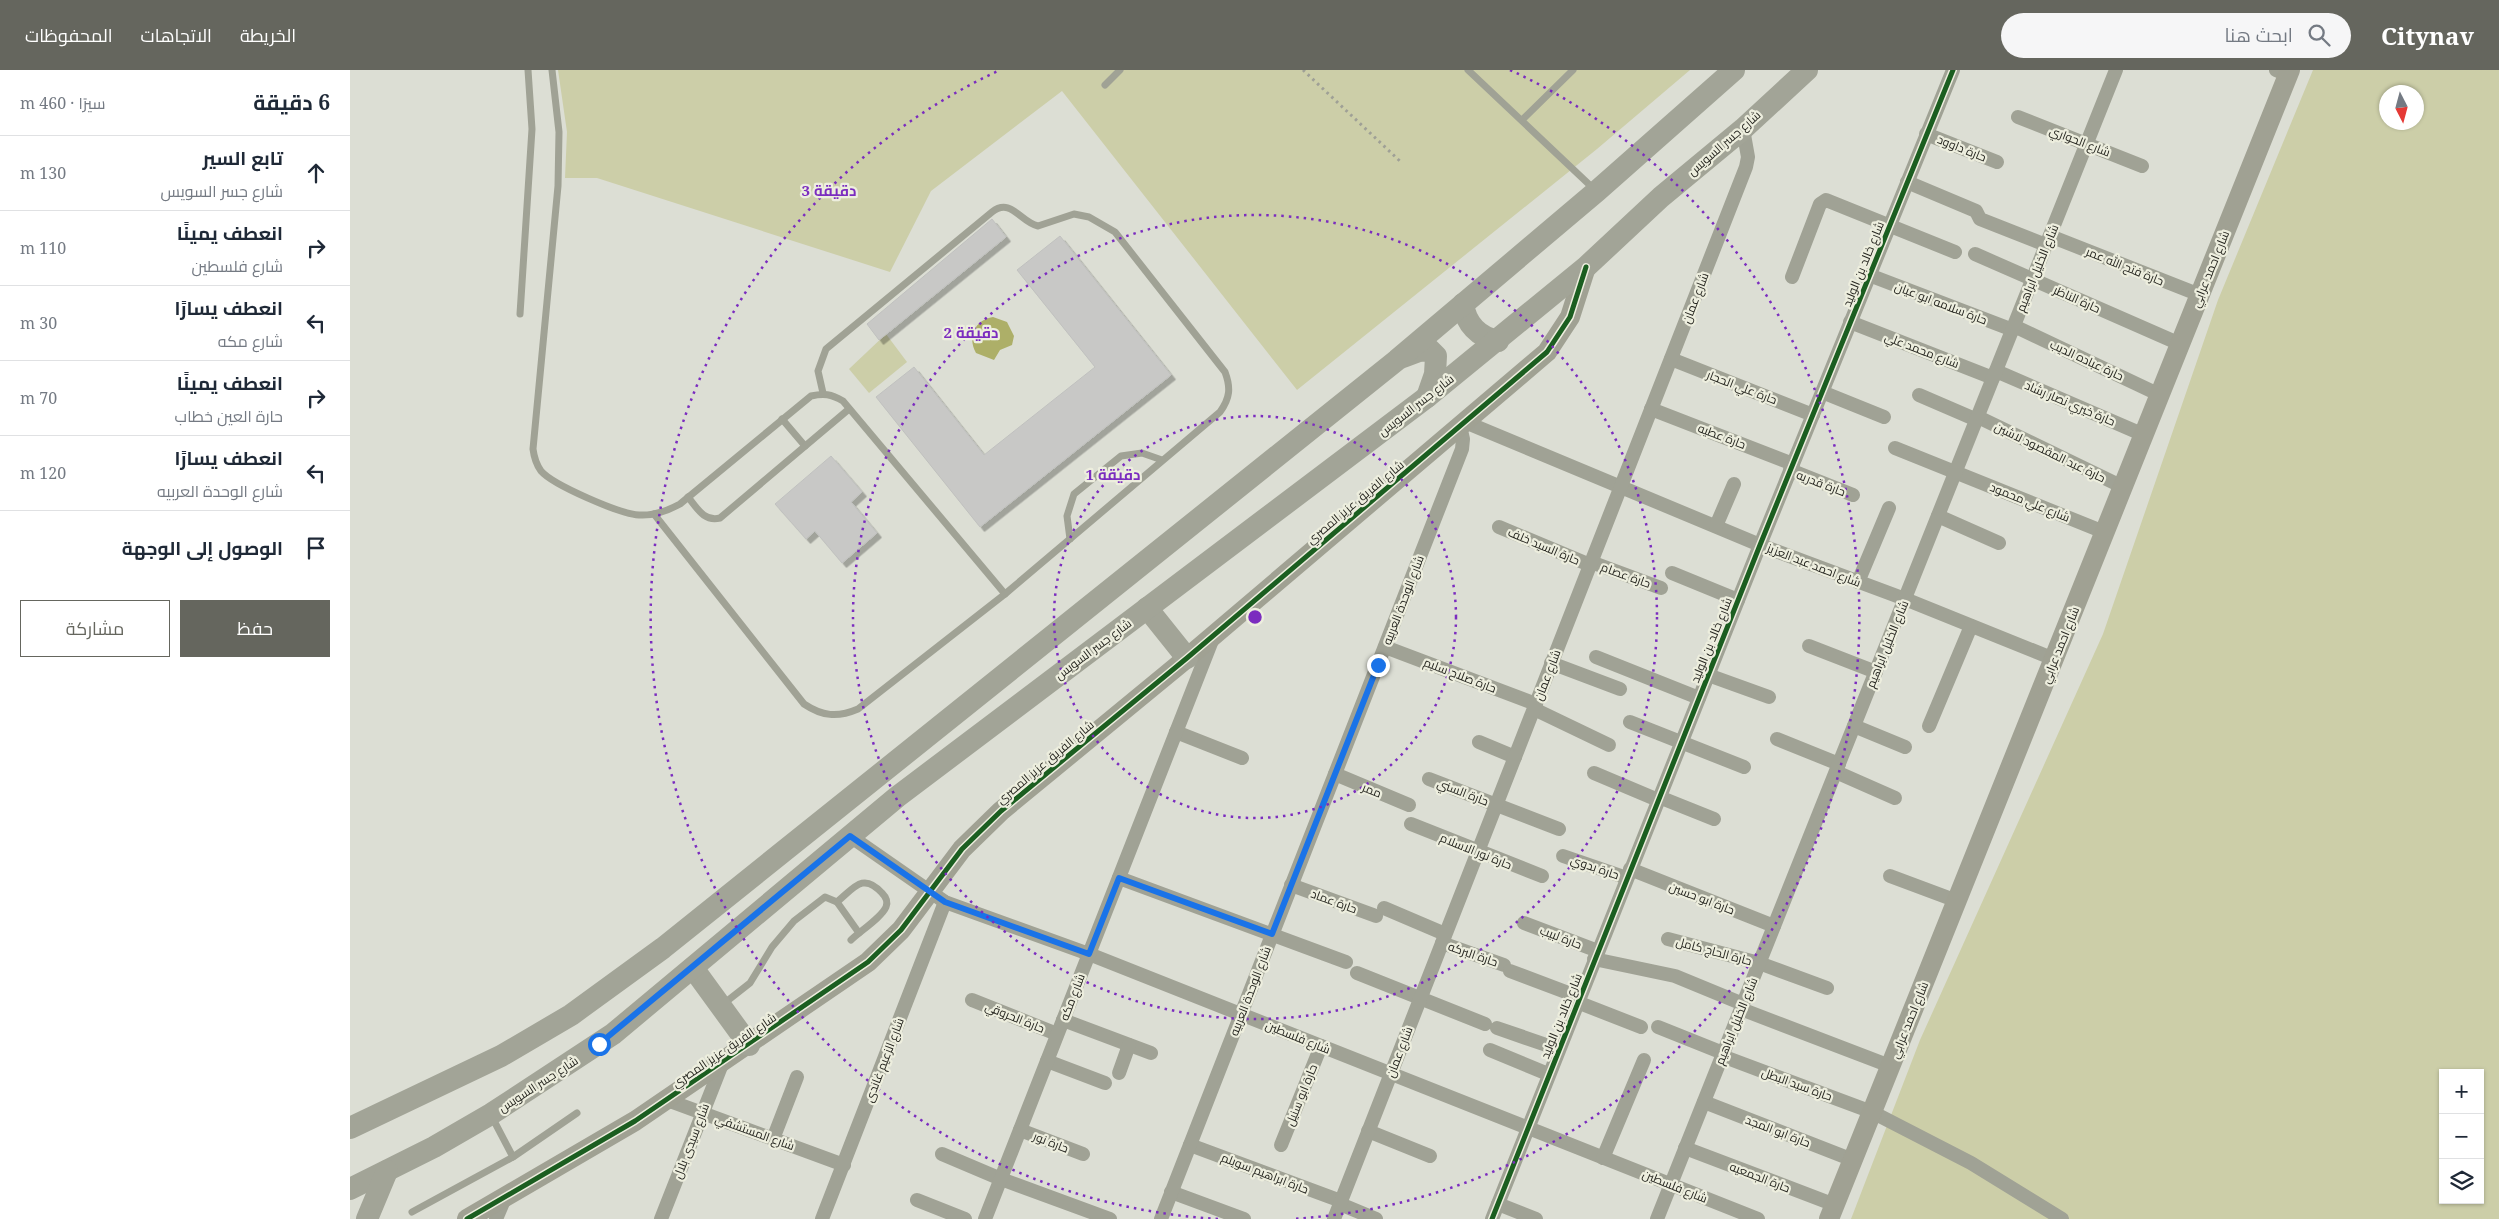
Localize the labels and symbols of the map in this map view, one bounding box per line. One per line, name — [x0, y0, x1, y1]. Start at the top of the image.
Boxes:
north arrow — [2379, 85, 2424, 130]
street label: شارع جسر السويس — [1684, 106, 1764, 180]
street label: شارع الحواري — [2046, 122, 2113, 162]
street label: حارة داوود — [1935, 130, 1989, 166]
text: 3 دقيقة — [802, 180, 856, 200]
street label: شارع خالد بن الوليد — [1838, 219, 1888, 309]
street label: شارع الخليل ابراهيم — [2012, 222, 2062, 314]
street label: شارع احمد عرابي — [2187, 228, 2235, 311]
street label: حارة فتح الله عمر — [2083, 242, 2167, 289]
street label: شارع عمان — [1678, 270, 1712, 326]
street label: حارة سلامه ابو عيان — [1892, 278, 1990, 328]
street label: حارة الناظر — [2050, 281, 2103, 317]
text: 2 دقيقة — [944, 322, 998, 342]
street label: شارع محمد علي — [1882, 328, 1962, 374]
street label: حارة عباده الديب — [2047, 335, 2127, 385]
street label: حارة علي الحجار — [1703, 365, 1780, 410]
street label: شارع جسر السويس — [1375, 370, 1457, 440]
street label: حارة خيري نصار رشاد — [2021, 376, 2118, 432]
street label: حارة عبد المقصود لاشين — [1992, 418, 2108, 486]
street label: حارة عطيه — [1696, 419, 1748, 453]
street label: شارع الفريق عزيز المصري — [1303, 456, 1409, 549]
text: 1 دقيقة — [1086, 464, 1140, 484]
street label: حارة قدريه — [1794, 466, 1848, 500]
street label: شارع علي محمود — [1987, 478, 2073, 528]
street label: حارة السيد خلف — [1506, 523, 1582, 569]
street label: شارع احمد عبد العزيز — [1764, 539, 1864, 591]
street label: شارع الوحدة العربيه — [1378, 553, 1428, 647]
street label: حارة عصام — [1599, 558, 1653, 592]
street label: شارع خالد بن الوليد — [1686, 595, 1736, 685]
street label: شارع الخليل ابراهيم — [1862, 598, 1912, 690]
street label: شارع احمد عرابي — [2037, 604, 2085, 687]
centre of rings — [1246, 608, 1264, 626]
street label: شارع جسر السويس — [1051, 615, 1135, 683]
street label: شارع عمان — [1530, 647, 1564, 703]
street label: حارة صلاح سليم — [1421, 653, 1499, 697]
route end — [1367, 654, 1390, 677]
street label: شارع الفريق عزيز المصري — [993, 716, 1099, 809]
street label: حارة السني — [1434, 774, 1491, 811]
street label: ممر — [1359, 778, 1384, 802]
street label: حارة نور الاسلام — [1437, 829, 1515, 873]
street label: حارة بدوي — [1568, 851, 1622, 885]
street label: حارة ابو حسين — [1667, 878, 1737, 918]
street label: حارة عماد — [1309, 885, 1359, 917]
street label: حارة لبيب — [1538, 921, 1584, 953]
street label: حارة الحاج كامل — [1674, 933, 1754, 969]
street label: حارة البركه — [1446, 938, 1500, 970]
street label: شارع الوحدة العربيه — [1225, 944, 1275, 1038]
street label: شارع مكه — [1055, 971, 1089, 1023]
street label: شارع خالد بن الوليد — [1536, 971, 1586, 1061]
street label: شارع الخليل ابراهيم — [1711, 975, 1761, 1067]
street label: شارع احمد عرابي — [1886, 979, 1934, 1062]
street label: حارة الحروقي — [982, 997, 1047, 1039]
street label: شارع الفريق عزيز المصري — [668, 1009, 781, 1093]
street label: شارع الزعيم غاندى — [860, 1015, 908, 1105]
street label: شارع فلسطين — [1263, 1016, 1333, 1058]
street label: شارع عمان — [1382, 1024, 1416, 1080]
route start — [588, 1033, 611, 1056]
street label: شارع جسر السويس — [495, 1052, 581, 1116]
street label: حارة ابو سنيل — [1281, 1062, 1321, 1128]
street label: حارة سيد البطل — [1759, 1063, 1835, 1105]
street label: شارع سيدى بلال — [669, 1101, 713, 1181]
street label: شارع المستشفي — [712, 1110, 797, 1156]
street label: حارة ابو المجد — [1743, 1111, 1813, 1151]
street label: حارة نور — [1030, 1127, 1071, 1157]
street label: حارة ابراهيم سويلم — [1219, 1148, 1311, 1198]
street label: حارة الجمعيه — [1727, 1158, 1793, 1196]
street label: شارع فلسطين — [1640, 1165, 1710, 1207]

